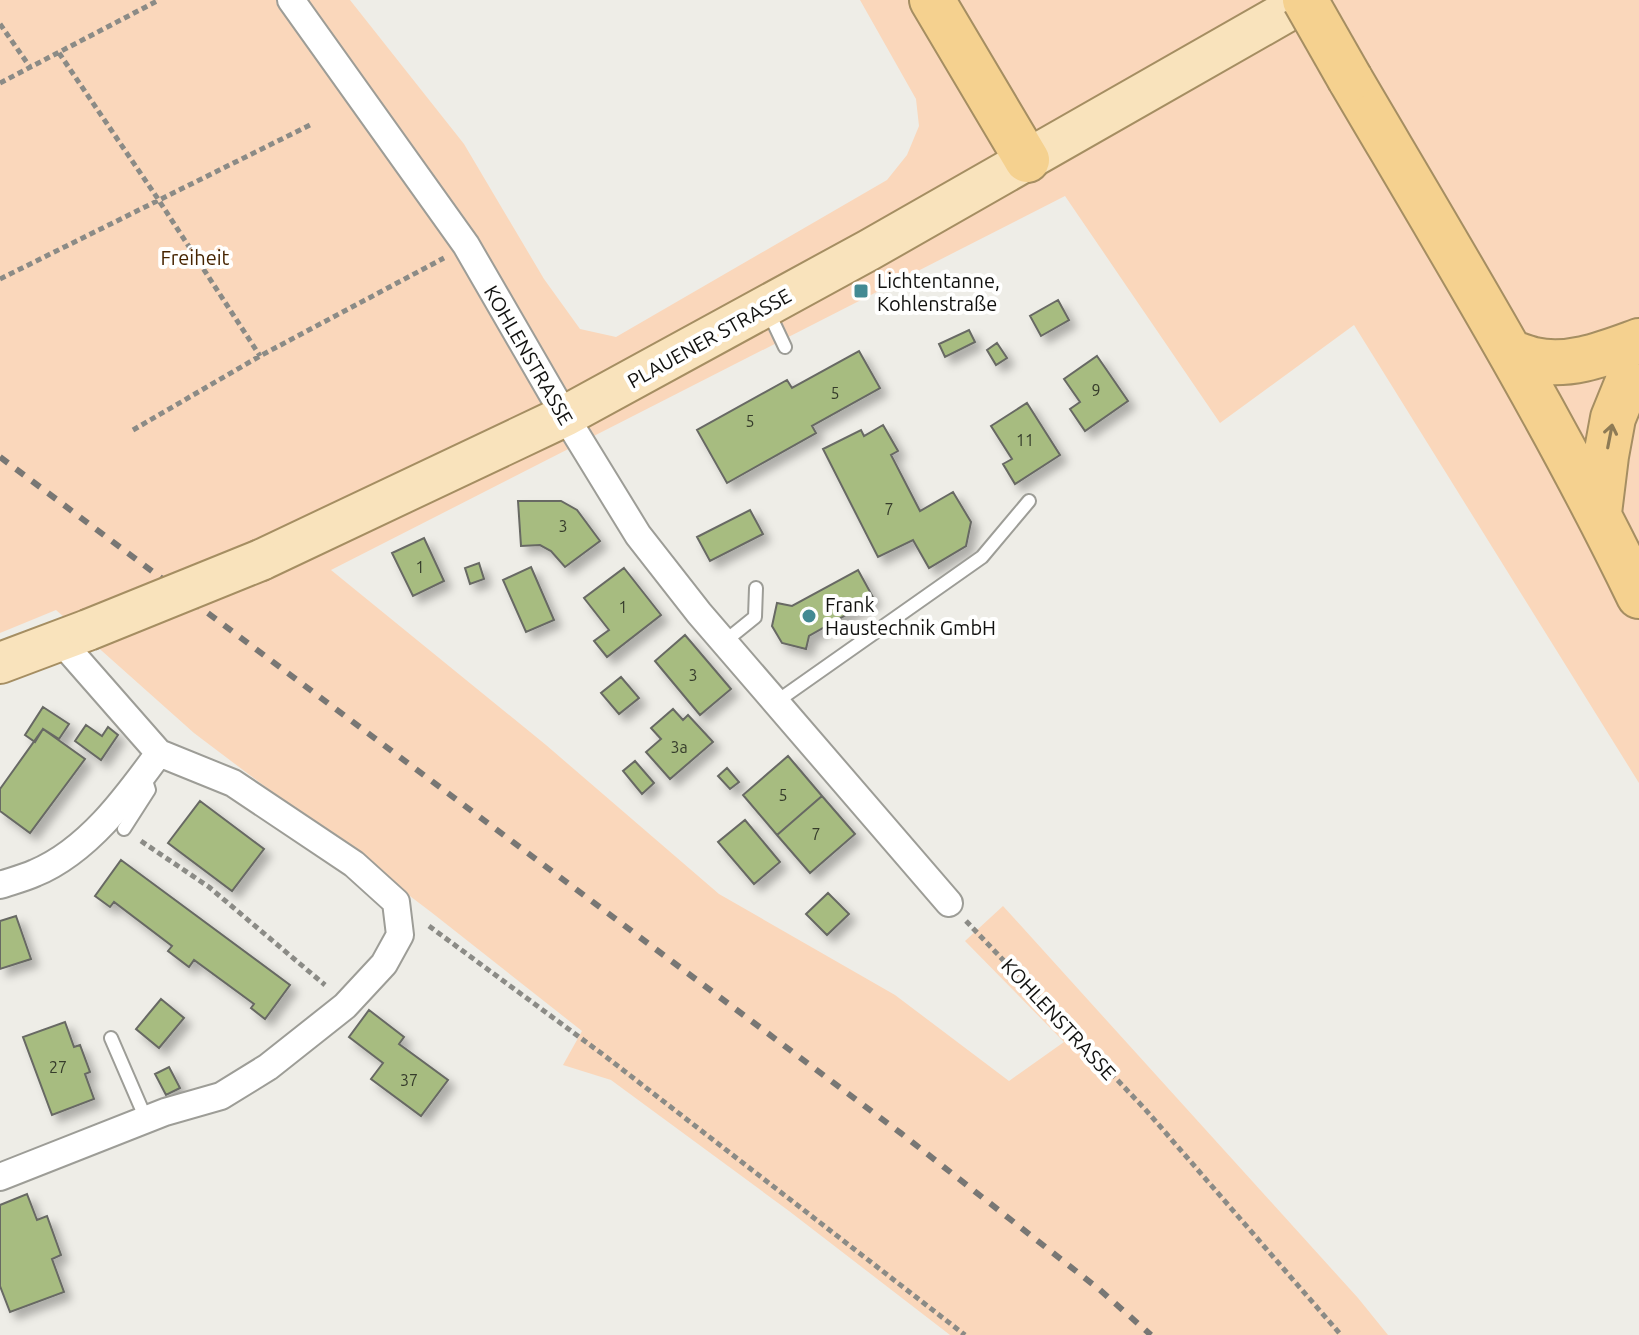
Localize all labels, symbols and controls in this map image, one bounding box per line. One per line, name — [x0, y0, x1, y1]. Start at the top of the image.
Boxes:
park label: Freiheit — [161, 246, 230, 269]
place label: Lichtentanne, Kohlenstraße — [877, 269, 1000, 315]
street label: KOHLENSTRASSE — [480, 281, 578, 429]
marker: Lichtentanne, Kohlenstraße — [852, 282, 870, 300]
street label: PLAUENER STRASSE — [623, 284, 795, 392]
house number: 9 — [1091, 381, 1101, 399]
house number: 5 — [830, 384, 840, 402]
house number: 5 — [745, 412, 755, 430]
one-way arrow — [1603, 424, 1618, 449]
house number: 11 — [1016, 431, 1034, 449]
house number: 7 — [884, 500, 894, 518]
house number: 3 — [558, 517, 568, 535]
house number: 1 — [415, 558, 425, 576]
place label: Frank Haustechnik GmbH — [825, 593, 996, 639]
house number: 1 — [618, 598, 628, 616]
marker: Frank Haustechnik GmbH — [800, 607, 818, 625]
house number: 3 — [688, 666, 698, 684]
house number: 3a — [670, 738, 688, 756]
house number: 5 — [778, 786, 788, 804]
house number: 7 — [811, 825, 821, 843]
street label: KOHLENSTRASSE — [997, 954, 1121, 1084]
house number: 27 — [49, 1058, 67, 1076]
house number: 37 — [400, 1071, 418, 1089]

